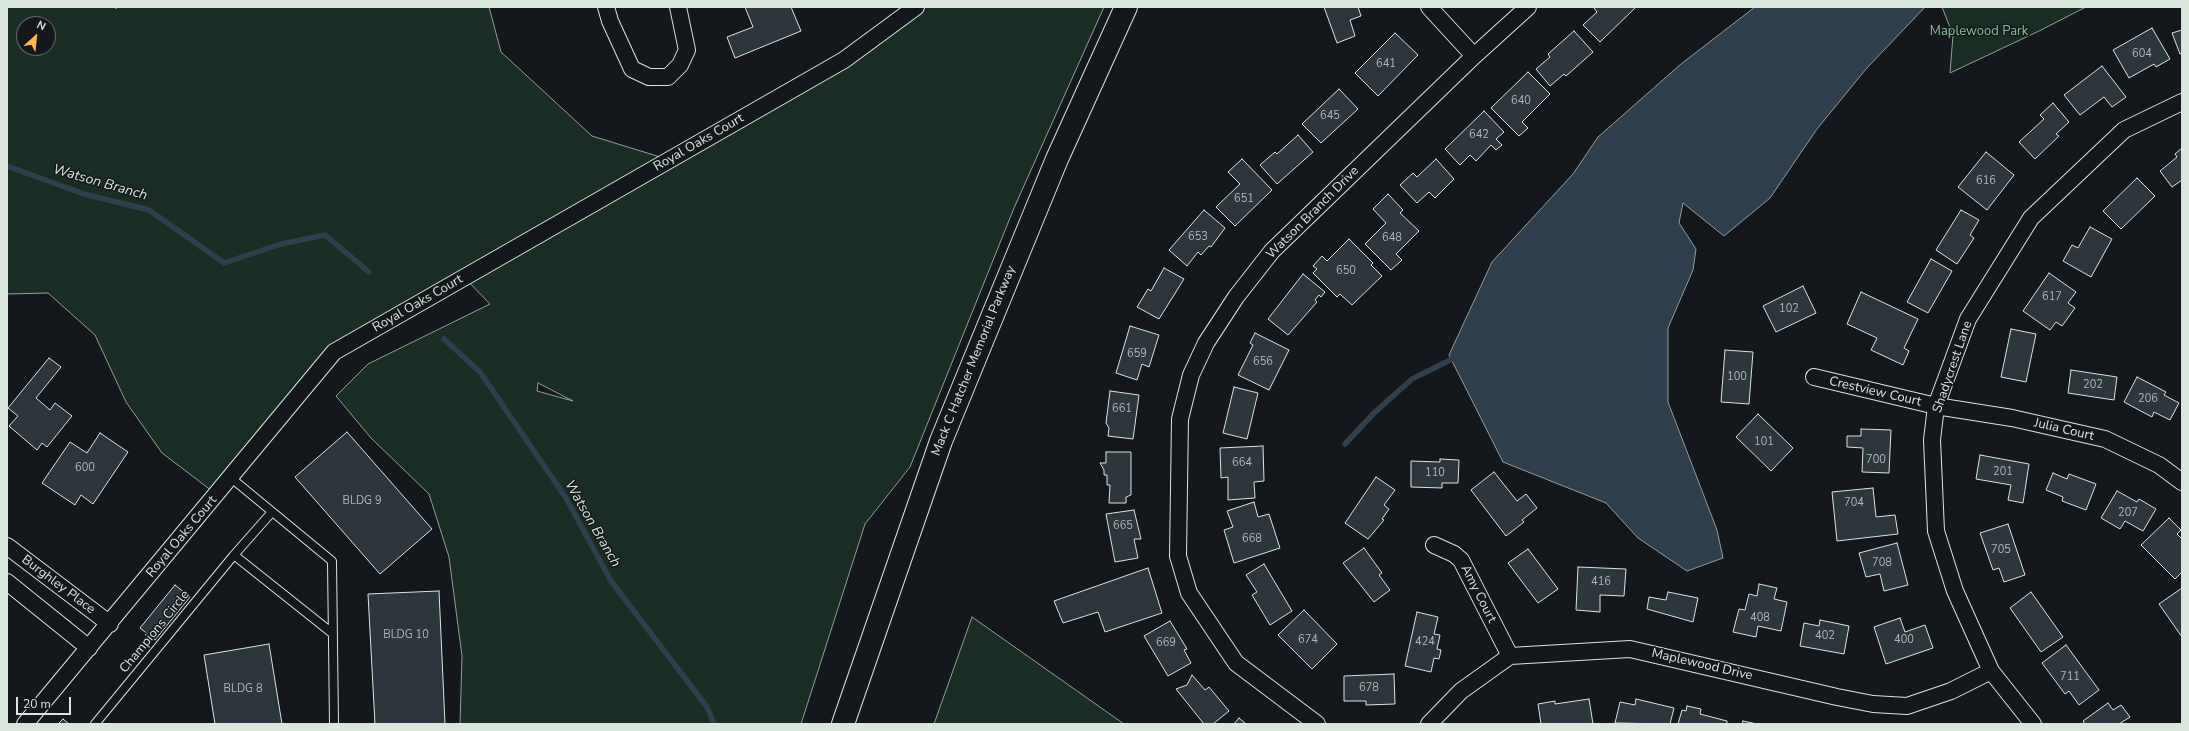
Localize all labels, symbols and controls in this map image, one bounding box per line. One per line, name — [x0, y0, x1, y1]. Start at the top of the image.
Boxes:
north arrow — [16, 16, 56, 56]
text: N — [34, 17, 48, 34]
park label: Maplewood Park — [1930, 24, 2028, 40]
house number: 604 — [2132, 47, 2152, 61]
house number: 641 — [1376, 57, 1396, 71]
house number: 640 — [1511, 94, 1531, 108]
house number: 645 — [1320, 109, 1340, 123]
street label: Royal Oaks Court — [651, 111, 747, 175]
house number: 642 — [1469, 128, 1489, 142]
water label: Watson Branch — [51, 162, 149, 204]
street label: Watson Branch Drive — [1263, 163, 1363, 263]
house number: 616 — [1976, 174, 1996, 188]
house number: 651 — [1234, 192, 1254, 206]
house number: 653 — [1188, 230, 1208, 244]
house number: 648 — [1382, 231, 1402, 245]
street label: Mack C Hatcher Memorial Parkway — [929, 264, 1019, 458]
house number: 650 — [1336, 264, 1356, 278]
street label: Royal Oaks Court — [370, 272, 466, 336]
house number: 617 — [2042, 290, 2062, 304]
house number: 102 — [1779, 302, 1799, 316]
street label: Shadycrest Lane — [1930, 319, 1976, 415]
house number: 659 — [1127, 347, 1147, 361]
house number: 656 — [1253, 355, 1273, 369]
house number: 100 — [1727, 370, 1747, 384]
street label: Crestview Court — [1827, 374, 1923, 410]
house number: 202 — [2083, 378, 2103, 392]
house number: 206 — [2138, 392, 2158, 406]
house number: 661 — [1112, 402, 1132, 416]
street label: Julia Court — [2033, 416, 2095, 444]
house number: 101 — [1754, 435, 1774, 449]
house number: 700 — [1866, 453, 1886, 467]
house number: 664 — [1232, 456, 1252, 470]
house number: 600 — [75, 461, 95, 475]
house number: 201 — [1993, 465, 2013, 479]
house number: 110 — [1425, 466, 1445, 480]
water label: Watson Branch — [560, 478, 624, 570]
street label: Royal Oaks Court — [143, 493, 221, 581]
house number: BLDG 9 — [343, 494, 381, 508]
house number: 704 — [1844, 496, 1864, 510]
house number: 207 — [2118, 506, 2138, 520]
house number: 665 — [1113, 519, 1133, 533]
house number: 668 — [1242, 532, 1262, 546]
house number: 705 — [1991, 543, 2011, 557]
street label: Burghley Place — [18, 552, 98, 618]
house number: 708 — [1872, 556, 1892, 570]
street label: Amy Court — [1457, 562, 1499, 626]
house number: 416 — [1591, 575, 1611, 589]
street label: Champions Circle — [117, 587, 193, 677]
house number: 408 — [1750, 611, 1770, 625]
house number: BLDG 10 — [383, 628, 429, 642]
house number: 402 — [1815, 629, 1835, 643]
house number: 674 — [1298, 633, 1318, 647]
house number: 400 — [1894, 633, 1914, 647]
house number: 424 — [1415, 635, 1435, 649]
house number: 669 — [1156, 636, 1176, 650]
street label: Maplewood Drive — [1650, 646, 1754, 684]
house number: 711 — [2060, 670, 2080, 684]
house number: 678 — [1359, 681, 1379, 695]
house number: BLDG 8 — [224, 682, 262, 696]
scale bar — [18, 689, 73, 715]
text: 20 m — [23, 696, 51, 712]

